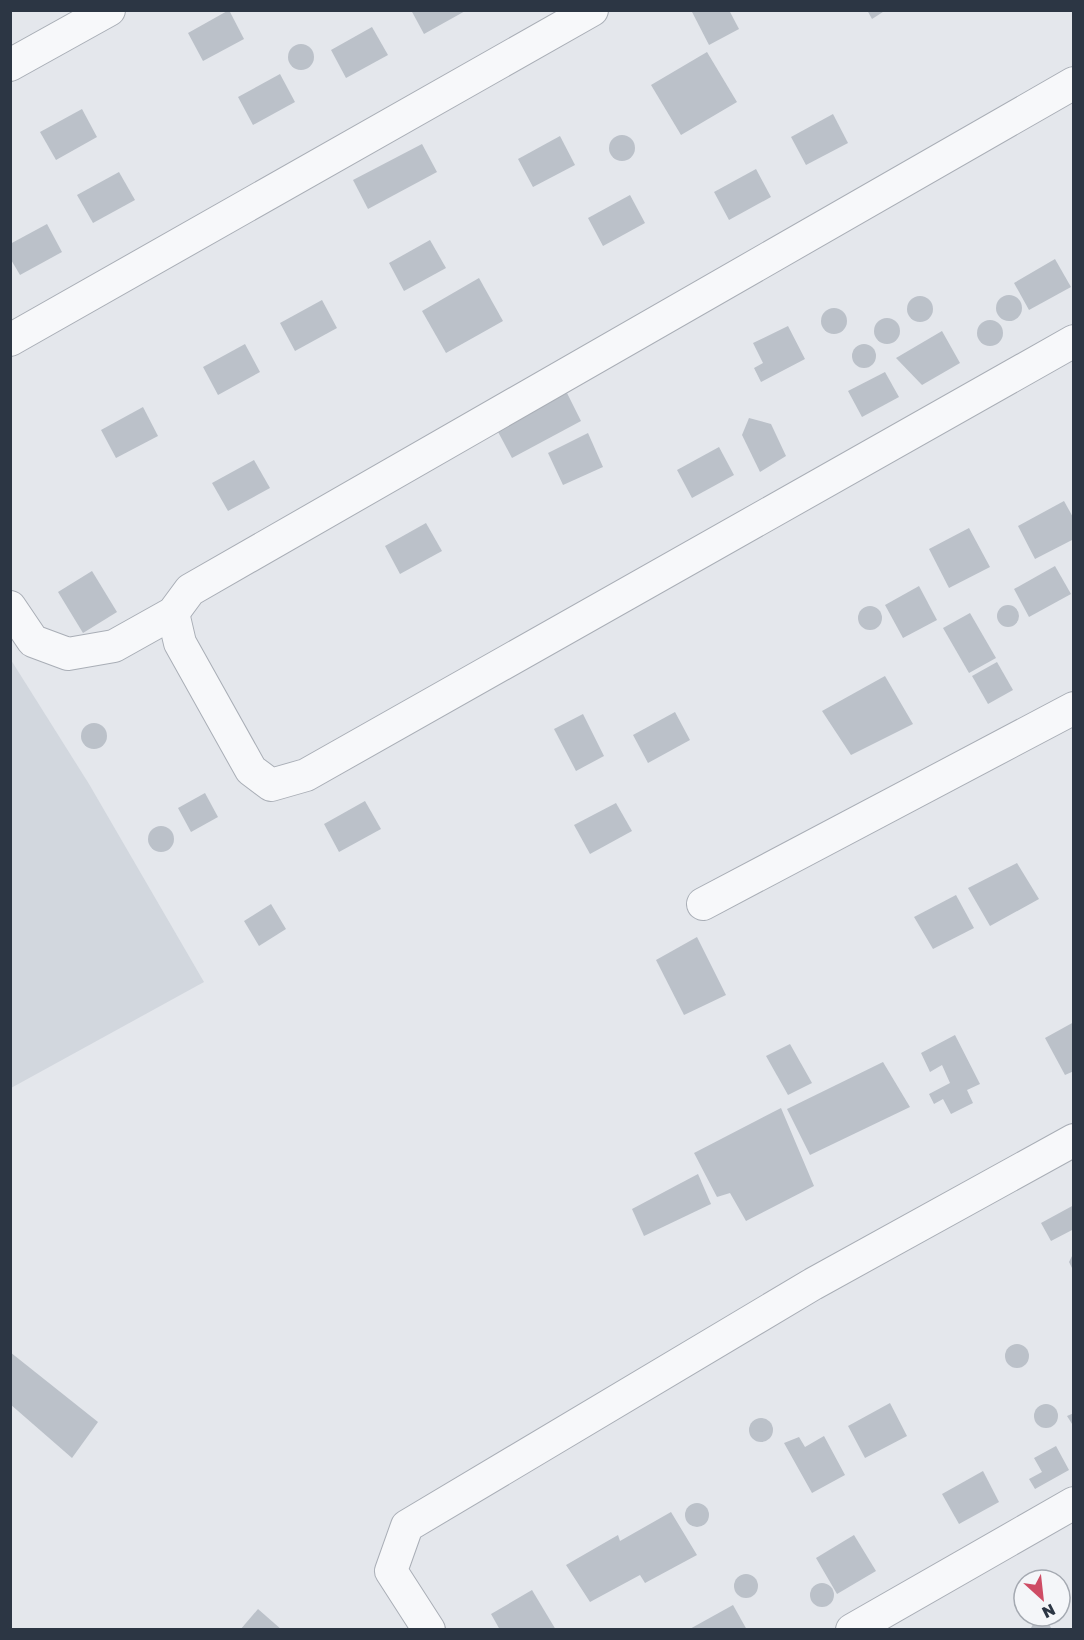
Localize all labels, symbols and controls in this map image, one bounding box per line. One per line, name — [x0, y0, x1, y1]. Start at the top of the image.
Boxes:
north arrow — [1012, 1568, 1072, 1628]
text: N — [1039, 1600, 1059, 1623]

